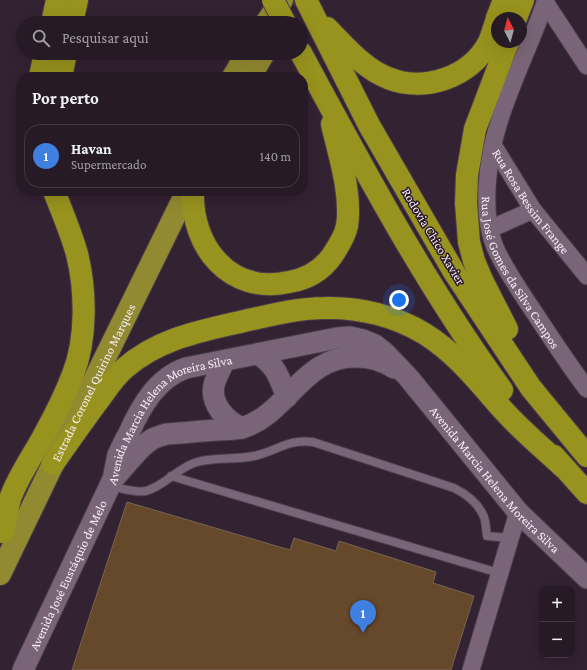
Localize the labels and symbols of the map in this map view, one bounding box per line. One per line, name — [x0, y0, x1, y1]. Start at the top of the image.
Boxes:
north arrow — [491, 12, 527, 48]
street label: Rua Rosa Bessim Frange — [489, 146, 573, 257]
street label: Rodovia Chico Xavier — [399, 185, 468, 288]
street label: Rua José Gomes da Silva Campos — [479, 196, 563, 351]
your location — [389, 290, 409, 310]
street label: Estrada Coronel Quirino Marques — [48, 301, 139, 464]
street label: Avenida Marcia Helena Moreira Silva — [104, 352, 233, 487]
street label: Avenida Marcia Helena Moreira Silva — [427, 403, 563, 556]
street label: Avenida José Eustáquio de Melo — [26, 498, 110, 653]
pin: 1 — [350, 600, 376, 633]

